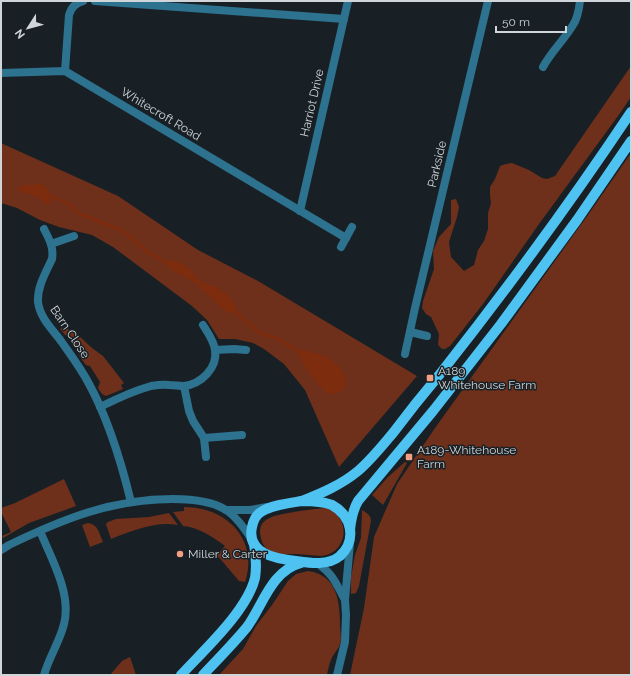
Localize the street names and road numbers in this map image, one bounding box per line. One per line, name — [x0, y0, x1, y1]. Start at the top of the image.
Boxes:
street label: Harriot Drive — [297, 68, 327, 138]
street label: Whitecroft Road — [119, 85, 203, 143]
street label: Parkside — [425, 139, 449, 189]
street label: Barn Close — [47, 303, 93, 361]

